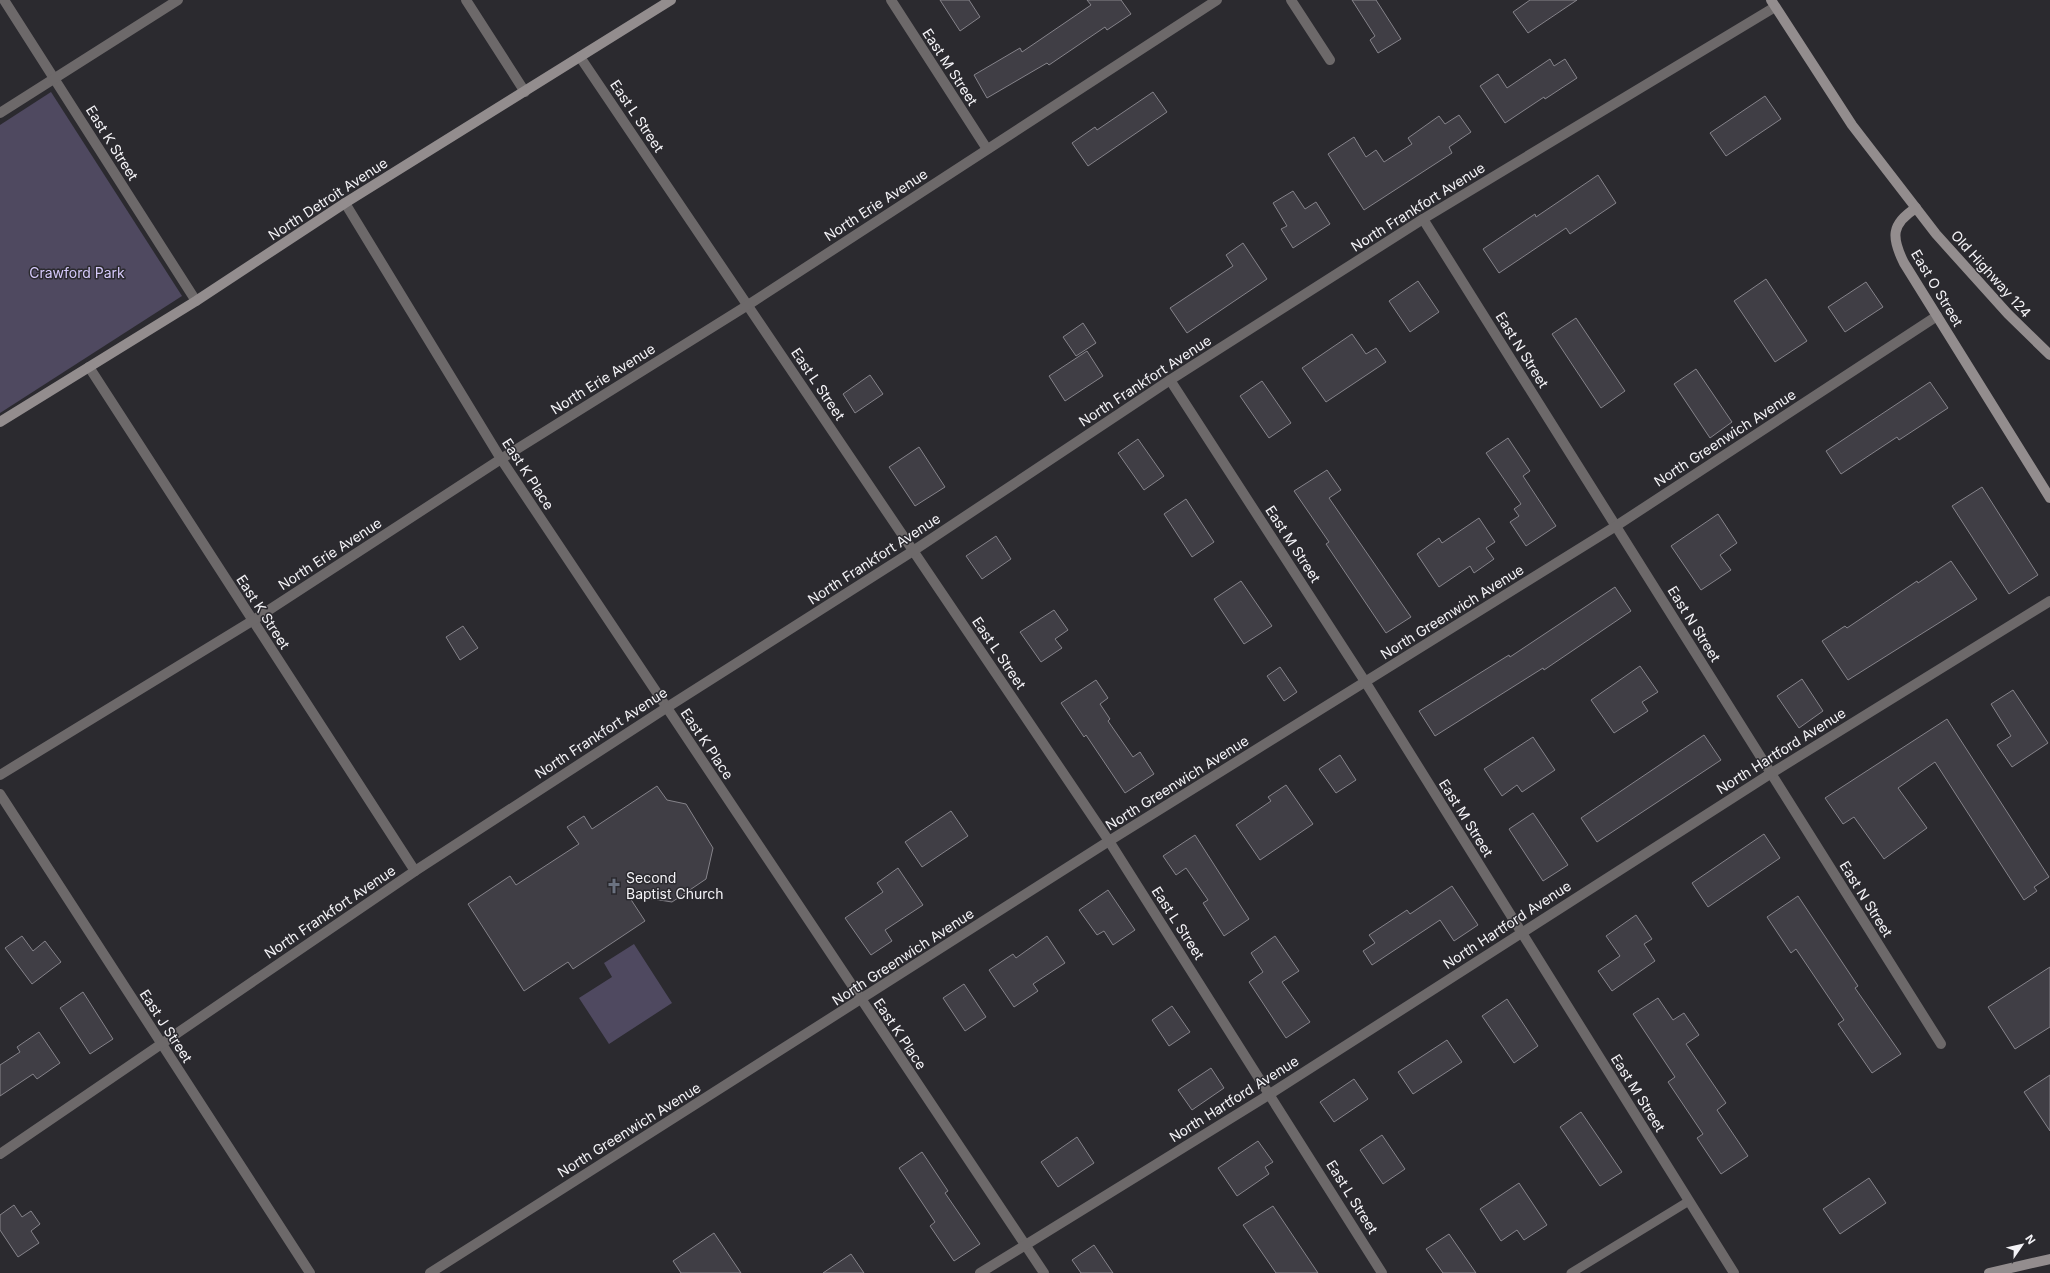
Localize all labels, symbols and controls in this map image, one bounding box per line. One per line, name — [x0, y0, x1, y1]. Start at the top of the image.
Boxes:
street label: East M Street — [919, 25, 982, 109]
street label: East L Street — [607, 76, 668, 155]
street label: East K Street — [83, 102, 142, 184]
street label: North Detroit Avenue — [265, 154, 390, 243]
street label: North Frankfort Avenue — [1348, 158, 1488, 255]
street label: North Erie Avenue — [821, 165, 931, 244]
street label: Old Highway 124 — [1948, 227, 2035, 321]
street label: East O Street — [1908, 246, 1967, 329]
park label: Crawford Park — [29, 264, 125, 281]
street label: East N Street — [1492, 309, 1553, 391]
street label: North Frankfort Avenue — [1075, 331, 1214, 430]
street label: North Erie Avenue — [547, 340, 658, 418]
street label: East L Street — [788, 344, 849, 423]
street label: North Greenwich Avenue — [1651, 385, 1799, 490]
street label: East K Place — [499, 435, 558, 513]
street label: East M Street — [1262, 502, 1325, 586]
street label: North Frankfort Avenue — [804, 509, 943, 608]
street label: North Erie Avenue — [275, 514, 385, 593]
street label: North Greenwich Avenue — [1377, 561, 1526, 663]
street label: East K Street — [233, 571, 294, 652]
street label: East N Street — [1664, 583, 1725, 665]
street label: East L Street — [969, 613, 1030, 692]
street label: North Frankfort Avenue — [531, 683, 670, 782]
street label: North Hartford Avenue — [1713, 704, 1848, 797]
street label: East K Place — [677, 705, 737, 782]
street label: North Greenwich Avenue — [1102, 732, 1251, 834]
street label: East M Street — [1436, 776, 1497, 860]
street label: East N Street — [1836, 858, 1897, 940]
street label: North Frankfort Avenue — [261, 861, 399, 962]
place label: Second Baptist Church — [626, 869, 724, 902]
church icon: Second Baptist Church — [605, 877, 623, 895]
street label: North Hartford Avenue — [1440, 877, 1574, 972]
street label: East L Street — [1149, 883, 1209, 963]
street label: North Greenwich Avenue — [829, 904, 977, 1009]
street label: East J Street — [137, 986, 197, 1066]
street label: East K Place — [870, 995, 930, 1072]
street label: East M Street — [1608, 1051, 1669, 1135]
street label: North Hartford Avenue — [1166, 1052, 1301, 1145]
street label: North Greenwich Avenue — [554, 1079, 703, 1181]
street label: East L Street — [1323, 1157, 1382, 1237]
north arrow — [2002, 1225, 2042, 1265]
text: N — [2022, 1232, 2038, 1247]

